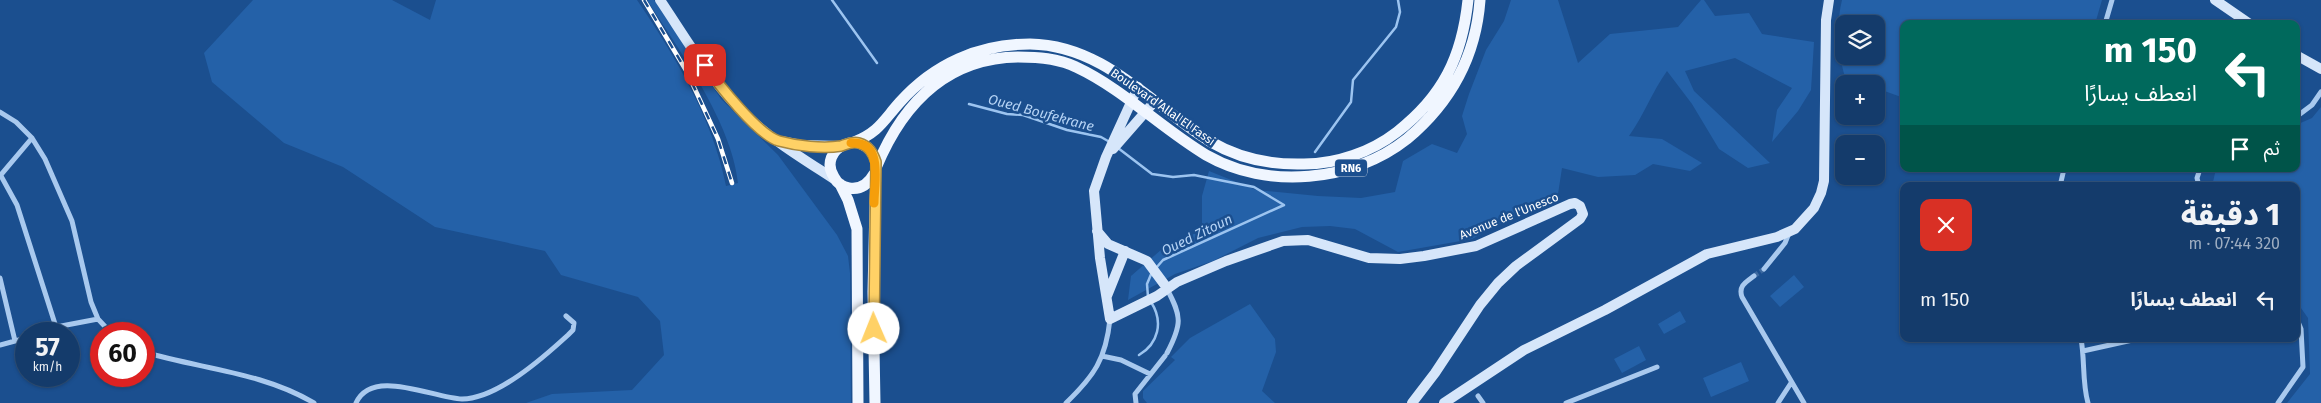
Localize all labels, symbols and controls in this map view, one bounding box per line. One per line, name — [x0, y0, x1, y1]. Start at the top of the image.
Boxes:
map controls — [1835, 15, 1885, 185]
button: layers — [1835, 15, 1885, 65]
text: 150 m — [2104, 29, 2197, 71]
icon: left — [2215, 40, 2280, 105]
pin — [684, 44, 726, 86]
icon: arrive — [691, 51, 719, 79]
street label: Boulevard Allal El Fassi — [1108, 66, 1218, 148]
button: + — [1835, 75, 1885, 125]
text: انعطف يسارًا — [2084, 80, 2197, 107]
water label: Oued Boufekrane — [986, 91, 1096, 135]
button: − — [1835, 135, 1885, 185]
icon: arrive — [2226, 135, 2254, 163]
text: ثم — [2264, 137, 2280, 160]
road number: RN6 — [1335, 160, 1367, 177]
street label: Avenue de l'Unesco — [1457, 190, 1561, 242]
text: 1 دقيقة — [2181, 197, 2280, 233]
button: close — [1920, 199, 1972, 251]
water label: Oued Zitoun — [1159, 211, 1235, 259]
text: 320 m · 07:44 — [2189, 234, 2280, 253]
icon: left — [2252, 286, 2280, 314]
text: 150 m — [1920, 288, 1970, 311]
text: انعطف يسارًا — [2130, 288, 2237, 311]
position arrow — [847, 302, 899, 354]
speed limit sign: 60 — [90, 322, 155, 387]
text: 57 — [35, 333, 60, 363]
text: km/h — [33, 360, 62, 374]

